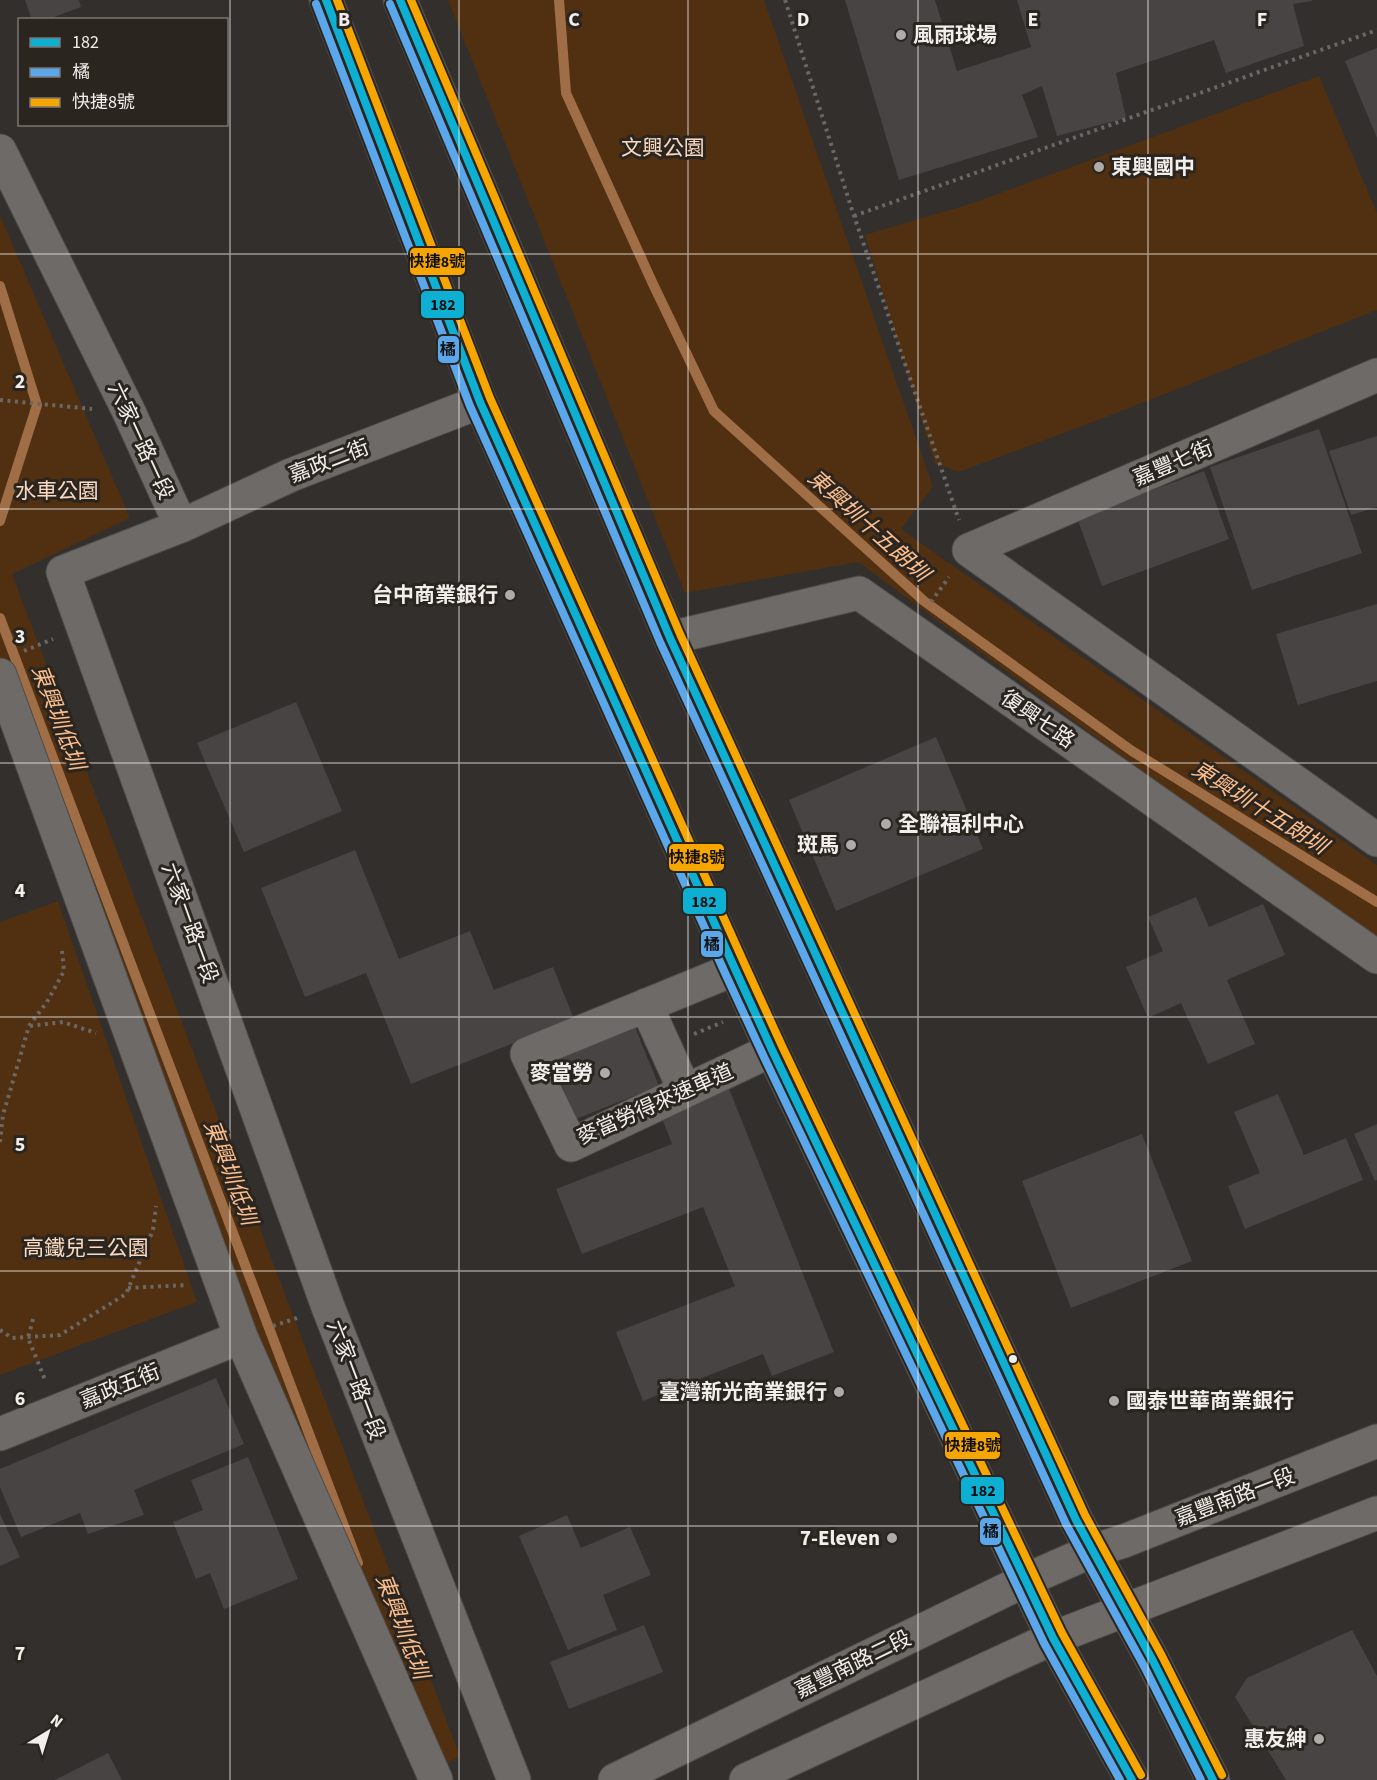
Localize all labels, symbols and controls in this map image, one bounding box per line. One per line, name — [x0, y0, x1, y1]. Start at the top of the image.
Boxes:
text: B — [338, 6, 350, 34]
text: C — [568, 6, 580, 34]
text: D — [797, 6, 809, 34]
text: E — [1028, 6, 1038, 34]
text: F — [1257, 6, 1267, 34]
legend — [18, 18, 228, 126]
place label: 風雨球場 — [913, 20, 997, 50]
marker: 風雨球場 — [894, 28, 908, 42]
text: 182 — [72, 30, 99, 55]
text: 橘 — [72, 60, 90, 85]
text: 快捷8號 — [72, 90, 135, 115]
park label: 文興公園 — [621, 133, 705, 163]
place label: 東興國中 — [1111, 152, 1195, 182]
marker: 東興國中 — [1092, 160, 1106, 174]
line badge: 快捷8號 — [409, 247, 466, 276]
text: 快捷8號 — [409, 251, 465, 273]
line badge: 182 — [420, 290, 465, 319]
text: 182 — [430, 294, 456, 316]
line badge: 橘 — [437, 335, 460, 364]
text: 橘 — [439, 339, 456, 361]
text: 2 — [15, 368, 25, 396]
street label: 六家一路一段 — [101, 378, 181, 504]
street label: 嘉政二街 — [284, 432, 374, 490]
street label: 嘉豐七街 — [1128, 433, 1218, 493]
water label: 東興圳十五朗圳 — [800, 462, 938, 591]
park label: 水車公園 — [15, 476, 99, 506]
place label: 台中商業銀行 — [372, 580, 498, 610]
marker: 台中商業銀行 — [503, 588, 517, 602]
text: 3 — [15, 623, 25, 651]
water label: 東興圳低圳 — [23, 660, 94, 777]
street label: 復興七路 — [995, 683, 1081, 755]
water label: 東興圳十五朗圳 — [1186, 753, 1336, 864]
place label: 全聯福利中心 — [898, 809, 1024, 839]
marker: 全聯福利中心 — [879, 817, 893, 831]
place label: 斑馬 — [797, 830, 839, 860]
marker: 斑馬 — [844, 838, 858, 852]
line badge: 快捷8號 — [668, 843, 725, 872]
text: 快捷8號 — [669, 847, 725, 869]
street label: 六家一路一段 — [154, 859, 226, 987]
text: 4 — [15, 877, 26, 905]
line badge: 182 — [682, 887, 727, 915]
text: 182 — [691, 891, 717, 913]
line badge: 橘 — [700, 930, 724, 958]
text: 橘 — [703, 934, 720, 956]
street label: 麥當勞得來速車道 — [572, 1056, 738, 1152]
place label: 麥當勞 — [530, 1058, 593, 1088]
marker: 麥當勞 — [598, 1066, 612, 1080]
water label: 東興圳低圳 — [195, 1115, 266, 1232]
text: 5 — [15, 1131, 25, 1159]
park label: 高鐵兒三公園 — [23, 1233, 149, 1263]
street label: 六家一路一段 — [319, 1316, 393, 1444]
unlabelled marker — [1007, 1353, 1019, 1365]
street label: 嘉政五街 — [75, 1356, 165, 1416]
place label: 臺灣新光商業銀行 — [659, 1377, 827, 1407]
text: 6 — [15, 1385, 25, 1413]
marker: 臺灣新光商業銀行 — [832, 1385, 846, 1399]
place label: 國泰世華商業銀行 — [1126, 1386, 1294, 1416]
marker: 國泰世華商業銀行 — [1107, 1394, 1121, 1408]
line badge: 快捷8號 — [944, 1431, 1001, 1460]
text: 快捷8號 — [945, 1435, 1001, 1457]
street label: 嘉豐南路一段 — [1171, 1460, 1299, 1534]
line badge: 182 — [960, 1476, 1005, 1505]
text: 182 — [970, 1480, 996, 1502]
line badge: 橘 — [979, 1517, 1002, 1546]
text: 橘 — [982, 1521, 999, 1543]
place label: 7-Eleven — [800, 1523, 880, 1553]
marker: 7-Eleven — [885, 1531, 899, 1545]
water label: 東興圳低圳 — [367, 1569, 438, 1686]
street label: 嘉豐南路二段 — [790, 1623, 916, 1705]
text: 7 — [15, 1640, 25, 1668]
north arrow — [18, 1702, 78, 1762]
text: N — [46, 1709, 68, 1733]
place label: 惠友紳 — [1244, 1724, 1307, 1754]
marker: 惠友紳 — [1312, 1732, 1326, 1746]

